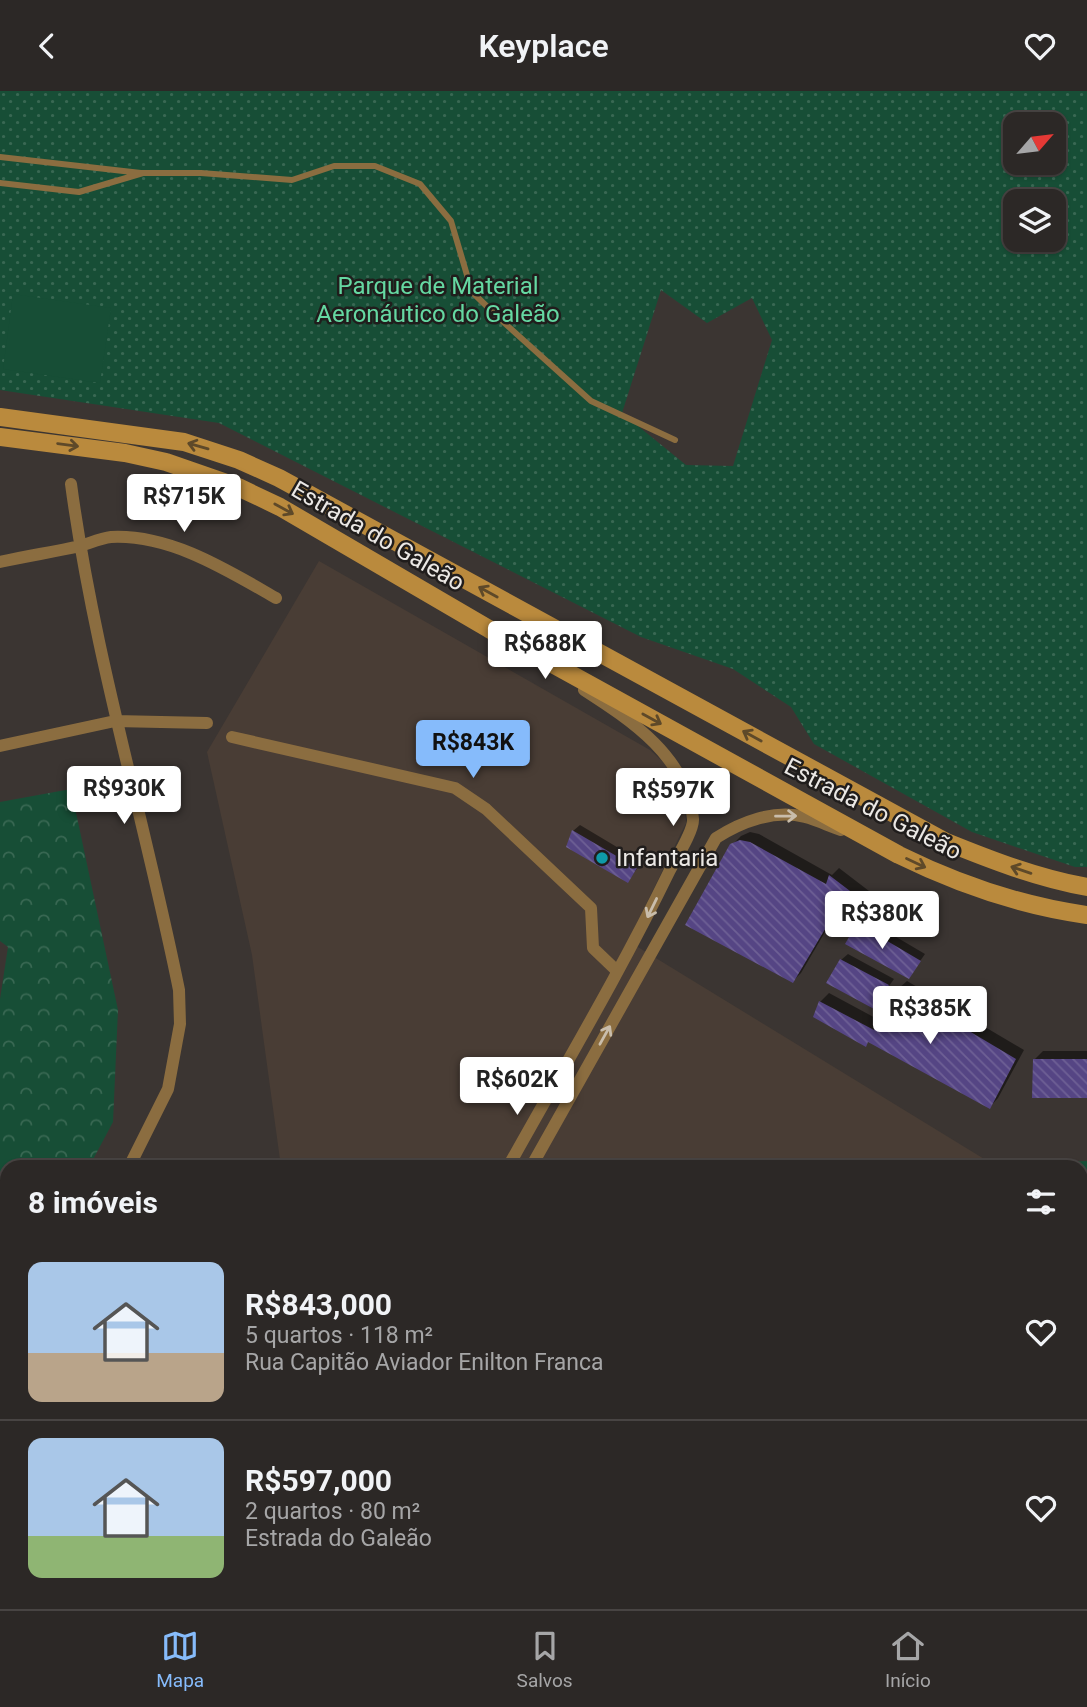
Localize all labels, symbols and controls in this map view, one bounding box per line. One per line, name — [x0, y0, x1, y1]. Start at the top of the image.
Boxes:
icon: back — [28, 27, 66, 65]
text: Keyplace — [478, 27, 609, 65]
icon: heart — [1021, 27, 1059, 65]
north arrow — [1003, 112, 1066, 175]
map controls — [1003, 112, 1066, 252]
button: layers — [1003, 189, 1066, 252]
park label: Parque de Material Aeronáutico do Galeão — [316, 272, 560, 328]
one-way arrow — [187, 438, 209, 451]
one-way arrow — [56, 439, 79, 452]
pin: R$715K — [127, 475, 241, 534]
street label: Estrada do Galeão — [287, 475, 469, 597]
text: R$715K — [143, 483, 225, 510]
one-way arrow — [274, 503, 294, 517]
one-way arrow — [478, 584, 499, 598]
pin: R$688K — [488, 621, 602, 681]
text: R$688K — [504, 630, 586, 657]
one-way arrow — [642, 712, 662, 726]
pin: R$843K — [416, 721, 530, 780]
text: R$843K — [432, 729, 514, 756]
one-way arrow — [743, 729, 763, 743]
street label: Estrada do Galeão — [780, 752, 966, 866]
pin: R$930K — [67, 767, 181, 826]
pin: R$597K — [616, 769, 730, 828]
text: R$930K — [83, 775, 165, 802]
text: R$597K — [632, 777, 714, 804]
one-way arrow — [774, 809, 797, 823]
place label: Infantaria — [616, 844, 718, 872]
marker: Infantaria — [594, 850, 610, 866]
one-way arrow — [905, 857, 927, 870]
one-way arrow — [1011, 863, 1033, 875]
pin: R$380K — [825, 891, 939, 951]
one-way arrow — [644, 897, 658, 918]
text: R$380K — [841, 900, 923, 927]
pin: R$385K — [873, 986, 987, 1046]
text: R$385K — [889, 995, 971, 1022]
one-way arrow — [598, 1026, 612, 1046]
pin: R$602K — [460, 1058, 574, 1117]
text: R$602K — [476, 1066, 558, 1093]
icon: filters — [1022, 1183, 1060, 1221]
text: 8 imóveis — [28, 1185, 158, 1220]
text: R$843,000 — [245, 1287, 392, 1322]
icon: home — [84, 1290, 168, 1374]
icon: heart — [1022, 1313, 1060, 1351]
text: 5 quartos · 118 m² — [245, 1322, 433, 1349]
text: Rua Capitão Aviador Enilton Franca — [245, 1349, 604, 1376]
text: R$597,000 — [245, 1463, 392, 1498]
icon: home — [84, 1466, 168, 1550]
icon: heart — [1022, 1489, 1060, 1527]
text: 2 quartos · 80 m² — [245, 1498, 420, 1525]
text: Estrada do Galeão — [245, 1525, 432, 1552]
tab: Mapa — [156, 1627, 204, 1692]
tab: Salvos — [517, 1627, 573, 1692]
tab: Início — [885, 1627, 931, 1692]

